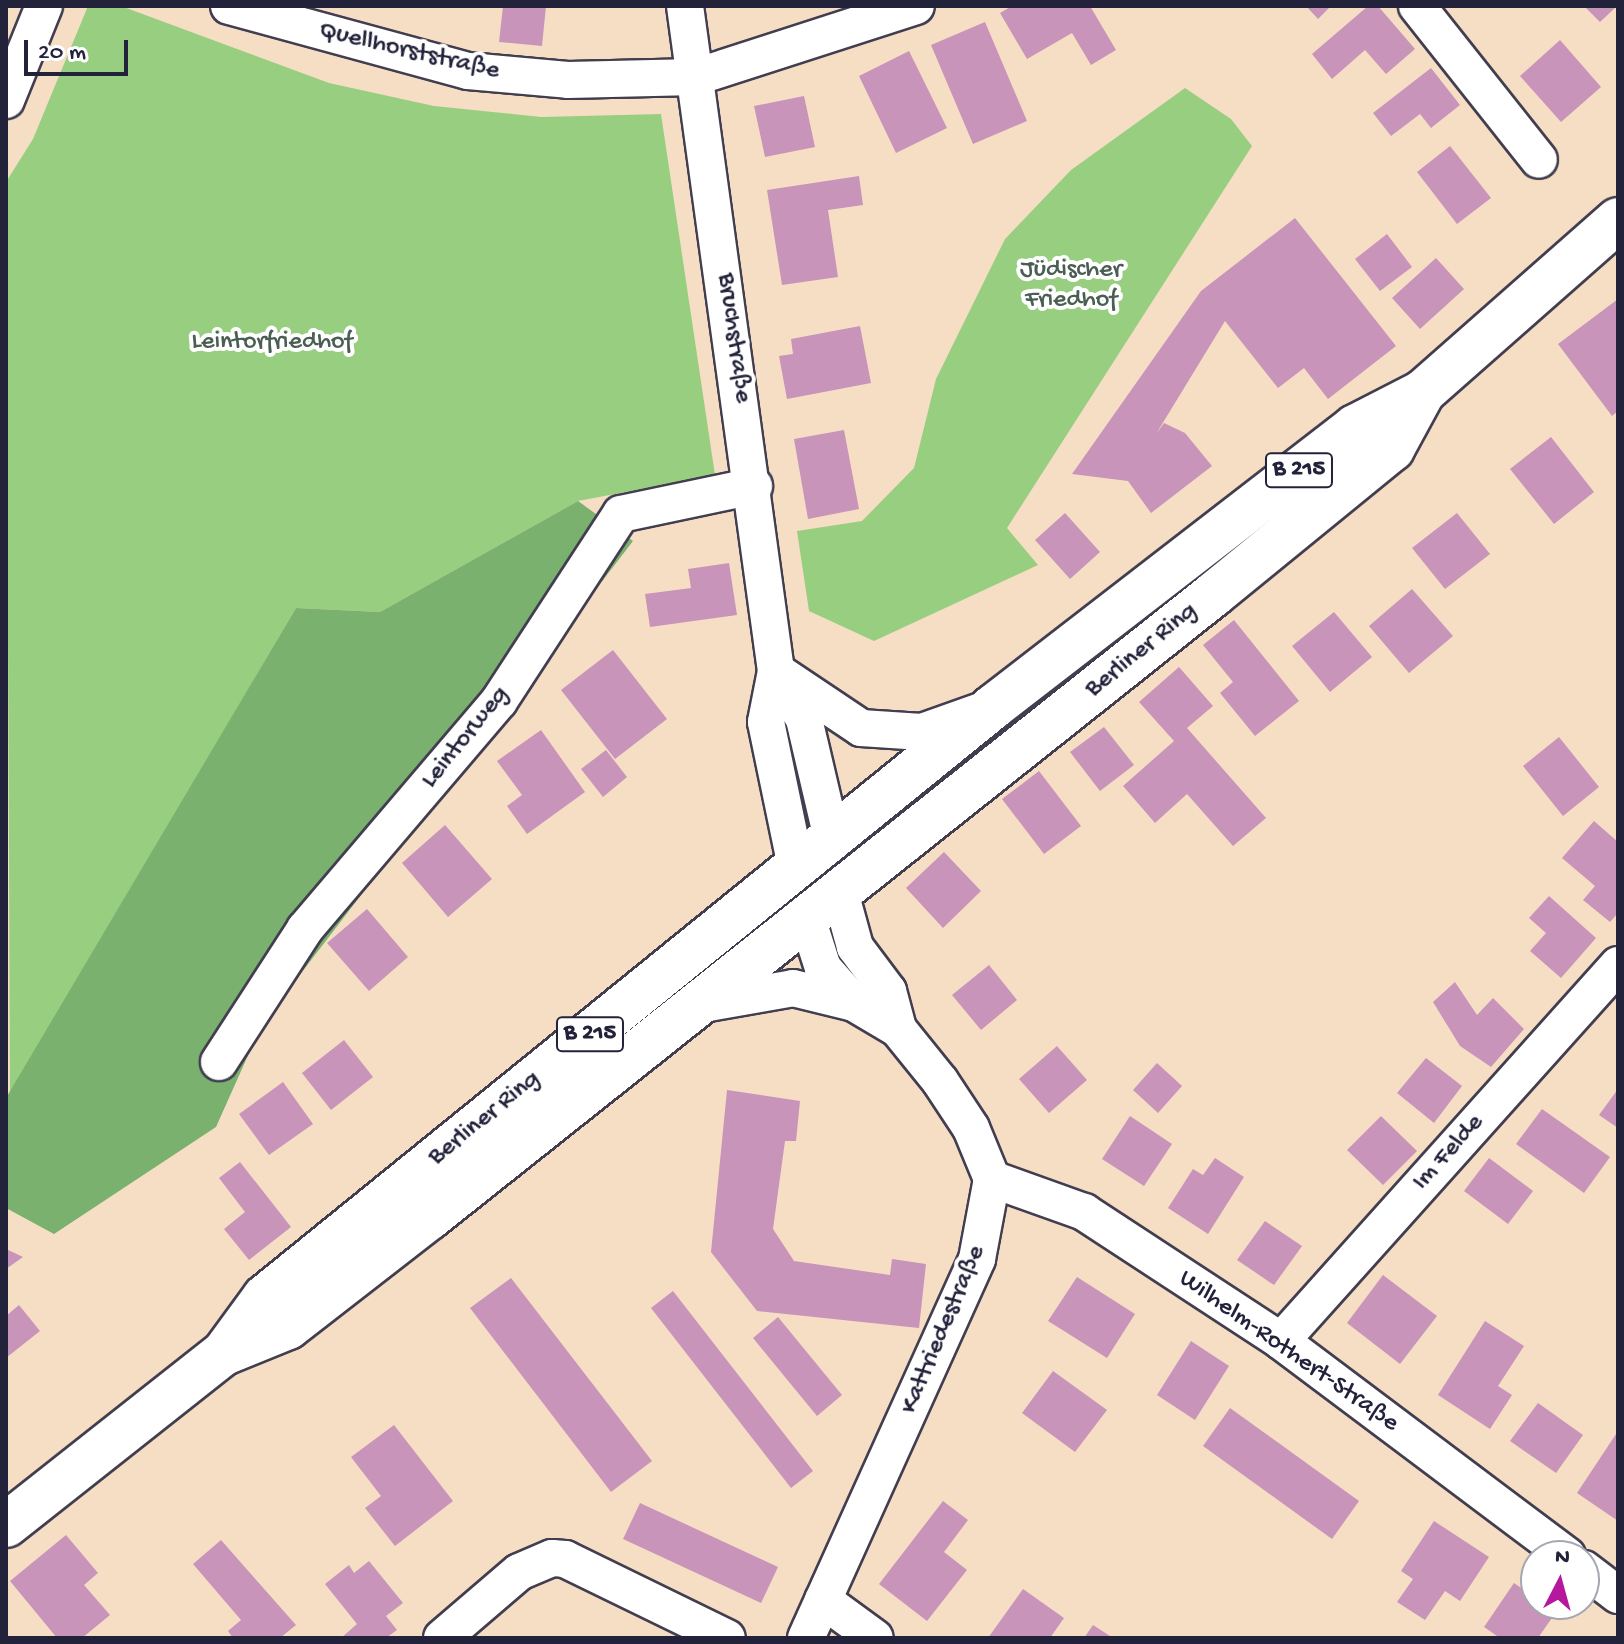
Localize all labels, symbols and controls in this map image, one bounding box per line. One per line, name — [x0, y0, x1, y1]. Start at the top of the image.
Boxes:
street label: Quellhorststraße — [316, 16, 502, 88]
scale bar — [28, 24, 132, 74]
text: 20 m — [38, 39, 86, 68]
park label: Jüdischer Friedhof — [1020, 255, 1122, 316]
street label: Bruchstraße — [708, 271, 758, 405]
park label: Leintorfriedhof — [191, 327, 353, 359]
road number: B 215 — [1263, 450, 1335, 490]
street label: Berliner Ring — [1080, 596, 1204, 706]
street label: Leintorweg — [415, 681, 517, 795]
road number: B 215 — [554, 1014, 626, 1054]
street label: Berliner Ring — [423, 1064, 547, 1174]
street label: Im Felde — [1407, 1108, 1491, 1198]
street label: Kattriedestraße — [894, 1241, 994, 1419]
street label: Wilhelm-Rothert-Straße — [1172, 1264, 1404, 1440]
north arrow — [1520, 1540, 1600, 1620]
text: N — [1554, 1544, 1571, 1572]

